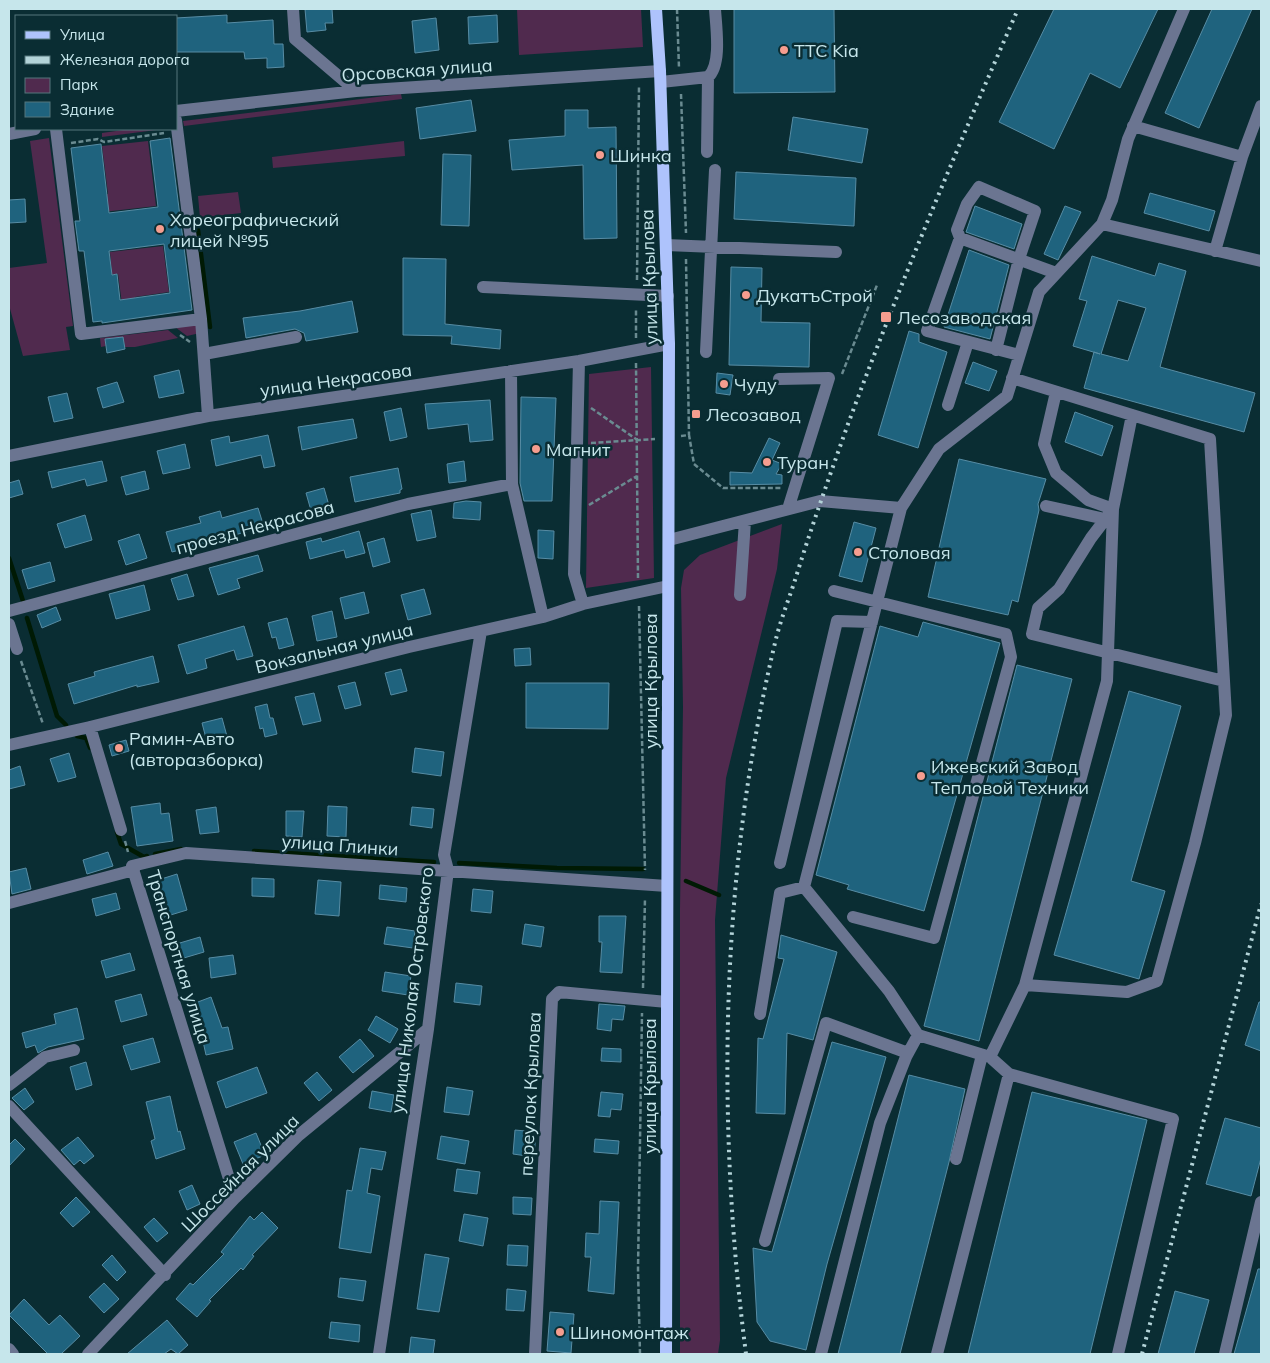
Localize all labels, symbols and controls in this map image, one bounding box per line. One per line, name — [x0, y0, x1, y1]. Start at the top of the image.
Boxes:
legend — [15, 15, 178, 130]
text: Улица — [59, 25, 105, 44]
place label: ТТС Kia — [794, 39, 859, 62]
marker: ТТС Kia — [778, 44, 790, 56]
text: Железная дорога — [60, 50, 190, 69]
street label: Орсовская улица — [341, 53, 493, 87]
text: Парк — [60, 75, 99, 94]
text: Здание — [60, 100, 114, 119]
place label: Шинка — [610, 144, 672, 167]
marker: Шинка — [594, 149, 606, 161]
place label: Хореографический лицей №95 — [170, 208, 339, 252]
street label: улица Крылова — [635, 209, 663, 345]
marker: Хореографический лицей №95 — [154, 223, 166, 235]
place label: ДукатъСтрой — [756, 284, 873, 307]
marker: ДукатъСтрой — [740, 289, 752, 301]
place label: Лесозаводская — [897, 306, 1031, 329]
marker: Лесозаводская — [879, 310, 893, 324]
street label: улица Некрасова — [259, 358, 413, 402]
place label: Чуду — [734, 373, 777, 396]
marker: Чуду — [718, 378, 730, 390]
place label: Лесозавод — [706, 403, 801, 426]
marker: Лесозавод — [690, 408, 702, 420]
place label: Магнит — [546, 438, 611, 461]
marker: Магнит — [530, 443, 542, 455]
place label: Туран — [777, 451, 829, 474]
marker: Туран — [761, 456, 773, 468]
street label: проезд Некрасова — [173, 495, 337, 559]
place label: Столовая — [868, 541, 951, 564]
marker: Столовая — [852, 546, 864, 558]
street label: улица Крылова — [639, 613, 662, 749]
street label: Вокзальная улица — [253, 617, 415, 679]
place label: Рамин-Авто (авторазборка) — [129, 727, 264, 771]
marker: Рамин-Авто (авторазборка) — [113, 742, 125, 754]
place label: Ижевский Завод Тепловой Техники — [931, 755, 1089, 799]
marker: Ижевский Завод Тепловой Техники — [915, 770, 927, 782]
street label: улица Глинки — [281, 829, 399, 861]
street label: улица Николая Островского — [385, 865, 439, 1115]
street label: Транспортная улица — [142, 867, 216, 1047]
street label: переулок Крылова — [514, 1011, 546, 1177]
street label: улица Крылова — [638, 1018, 661, 1154]
street label: Шоссейная улица — [176, 1109, 304, 1237]
place label: Шиномонтаж — [570, 1321, 689, 1344]
marker: Шиномонтаж — [554, 1326, 566, 1338]

